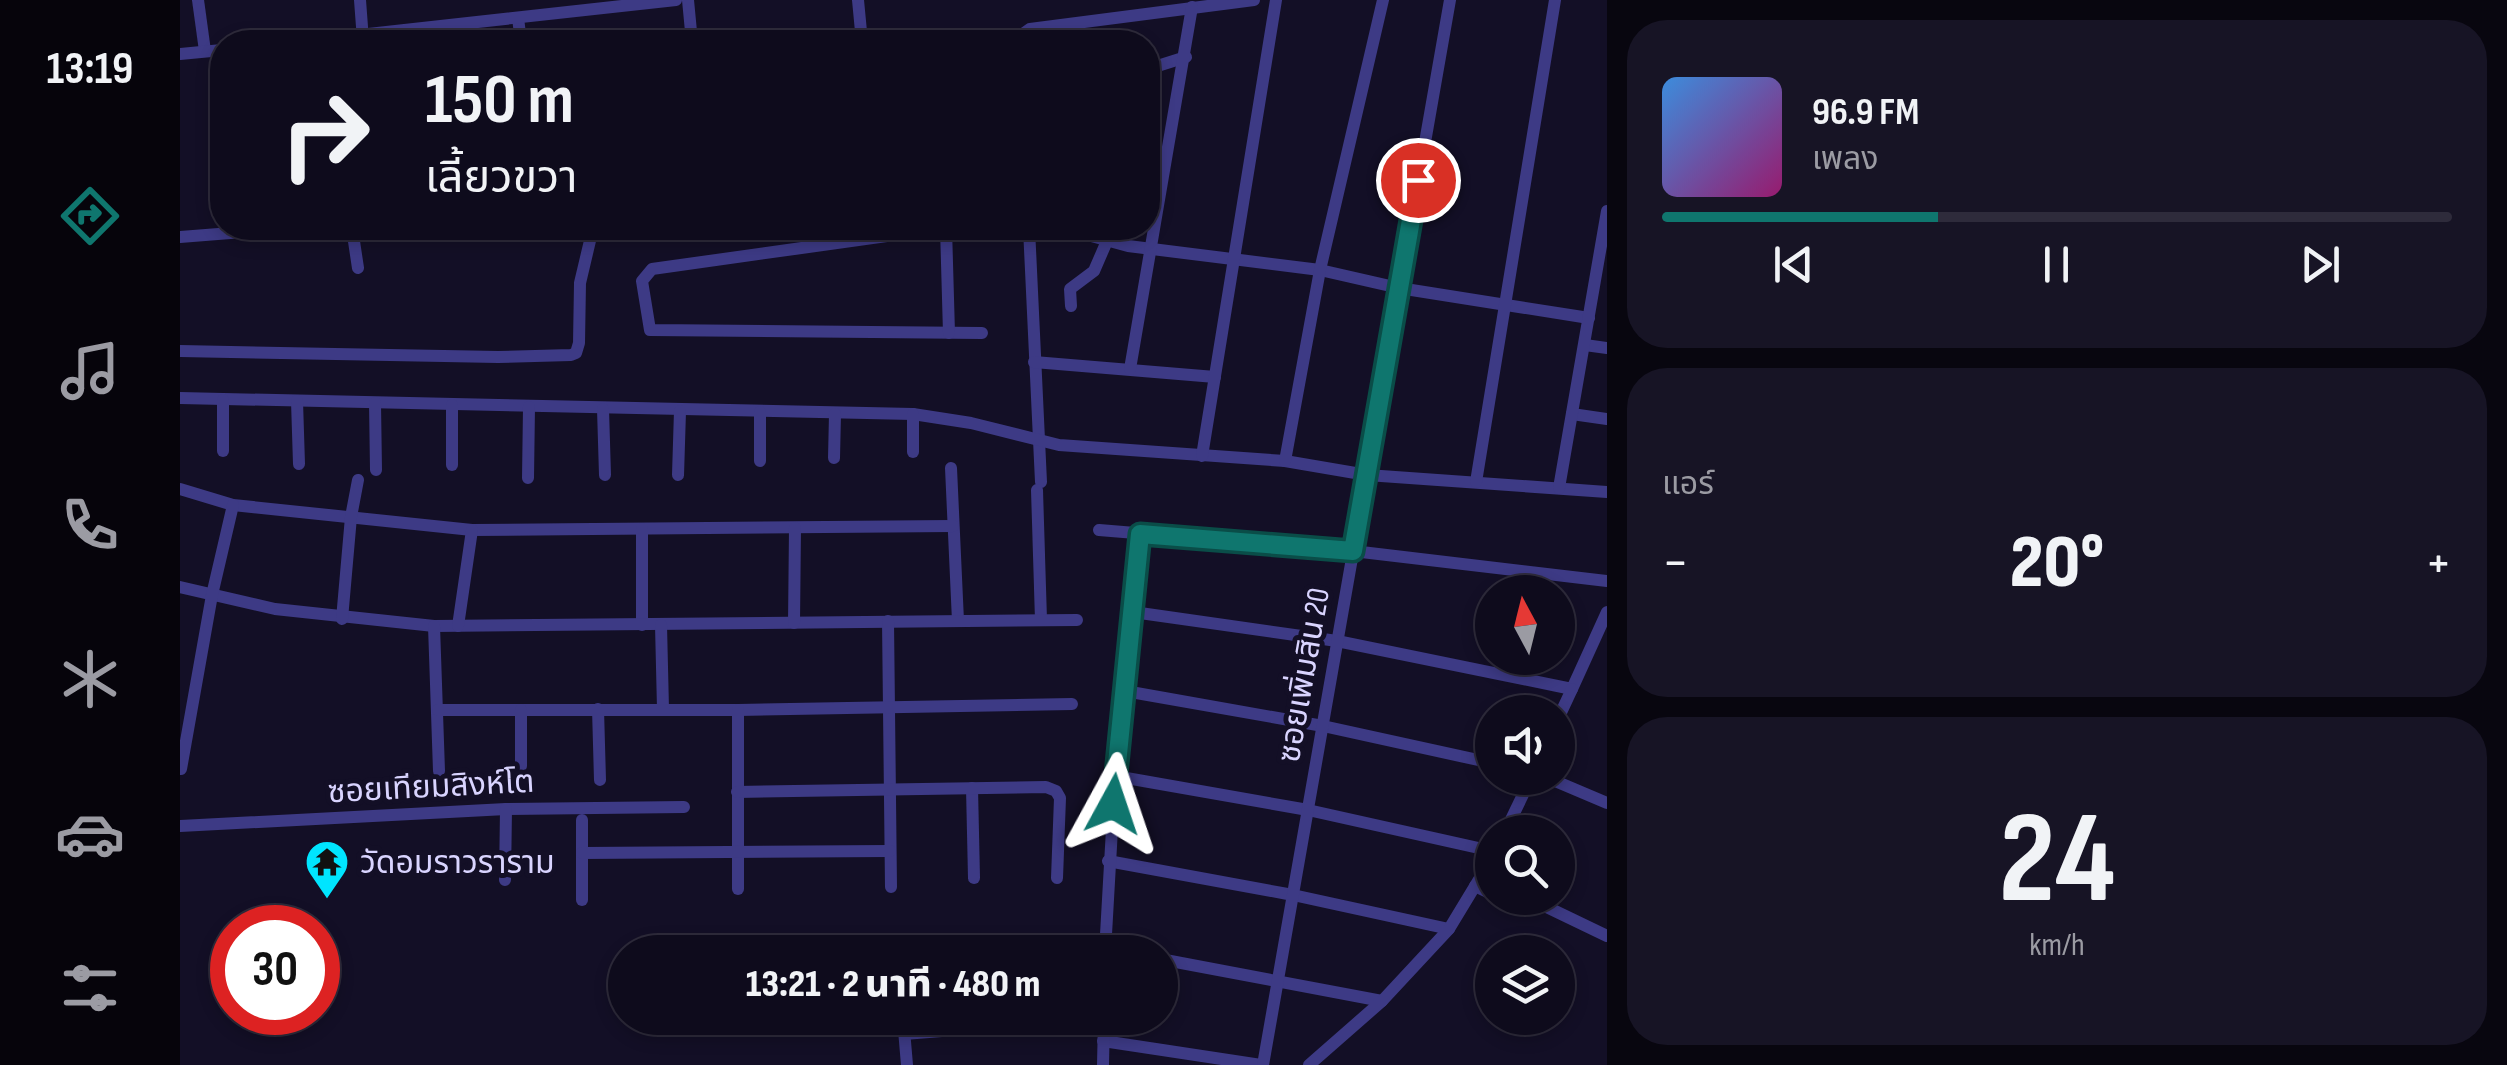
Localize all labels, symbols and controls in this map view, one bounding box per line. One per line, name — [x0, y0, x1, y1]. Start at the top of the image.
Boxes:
text: 13:19 — [47, 42, 133, 97]
text: 150 m — [425, 59, 574, 143]
icon: right — [260, 70, 390, 200]
text: 96.9 FM — [1812, 90, 1919, 135]
pin — [1376, 138, 1461, 223]
text: เพลง — [1812, 140, 1879, 179]
text: เลี้ยวขวา — [425, 151, 577, 206]
icon: arrive — [1391, 153, 1446, 208]
icon: directions — [55, 181, 125, 251]
icon: previous — [1766, 237, 1821, 292]
icon: pause — [2029, 237, 2084, 292]
icon: next — [2293, 237, 2348, 292]
icon: music — [55, 336, 125, 406]
text: แอร์ — [1662, 465, 1714, 504]
icon: phone — [55, 490, 125, 560]
text: 20° — [2010, 518, 2104, 609]
text: − — [1662, 530, 1689, 597]
text: + — [2425, 530, 2452, 597]
north arrow — [1475, 575, 1575, 675]
map controls — [1475, 575, 1575, 1035]
street label: ซอยเพิ่มสิน 20 — [1268, 585, 1339, 765]
icon: climate — [55, 644, 125, 714]
button: sound — [1475, 695, 1575, 795]
position arrow — [1061, 752, 1165, 856]
street label: ซอยเทียมสิงห์โต — [327, 763, 535, 812]
text: 24 — [1999, 783, 2115, 939]
icon: car — [55, 799, 125, 869]
button: search — [1475, 815, 1575, 915]
temple icon: วัดอมราวราราม — [304, 839, 350, 900]
place label: วัดอมราวราราม — [360, 844, 555, 883]
speed limit sign: 30 — [210, 905, 340, 1035]
text: km/h — [2029, 926, 2085, 965]
button: layers — [1475, 935, 1575, 1035]
icon: filters — [55, 953, 125, 1023]
text: 13:21 · 2 นาที · 480 m — [746, 962, 1040, 1007]

